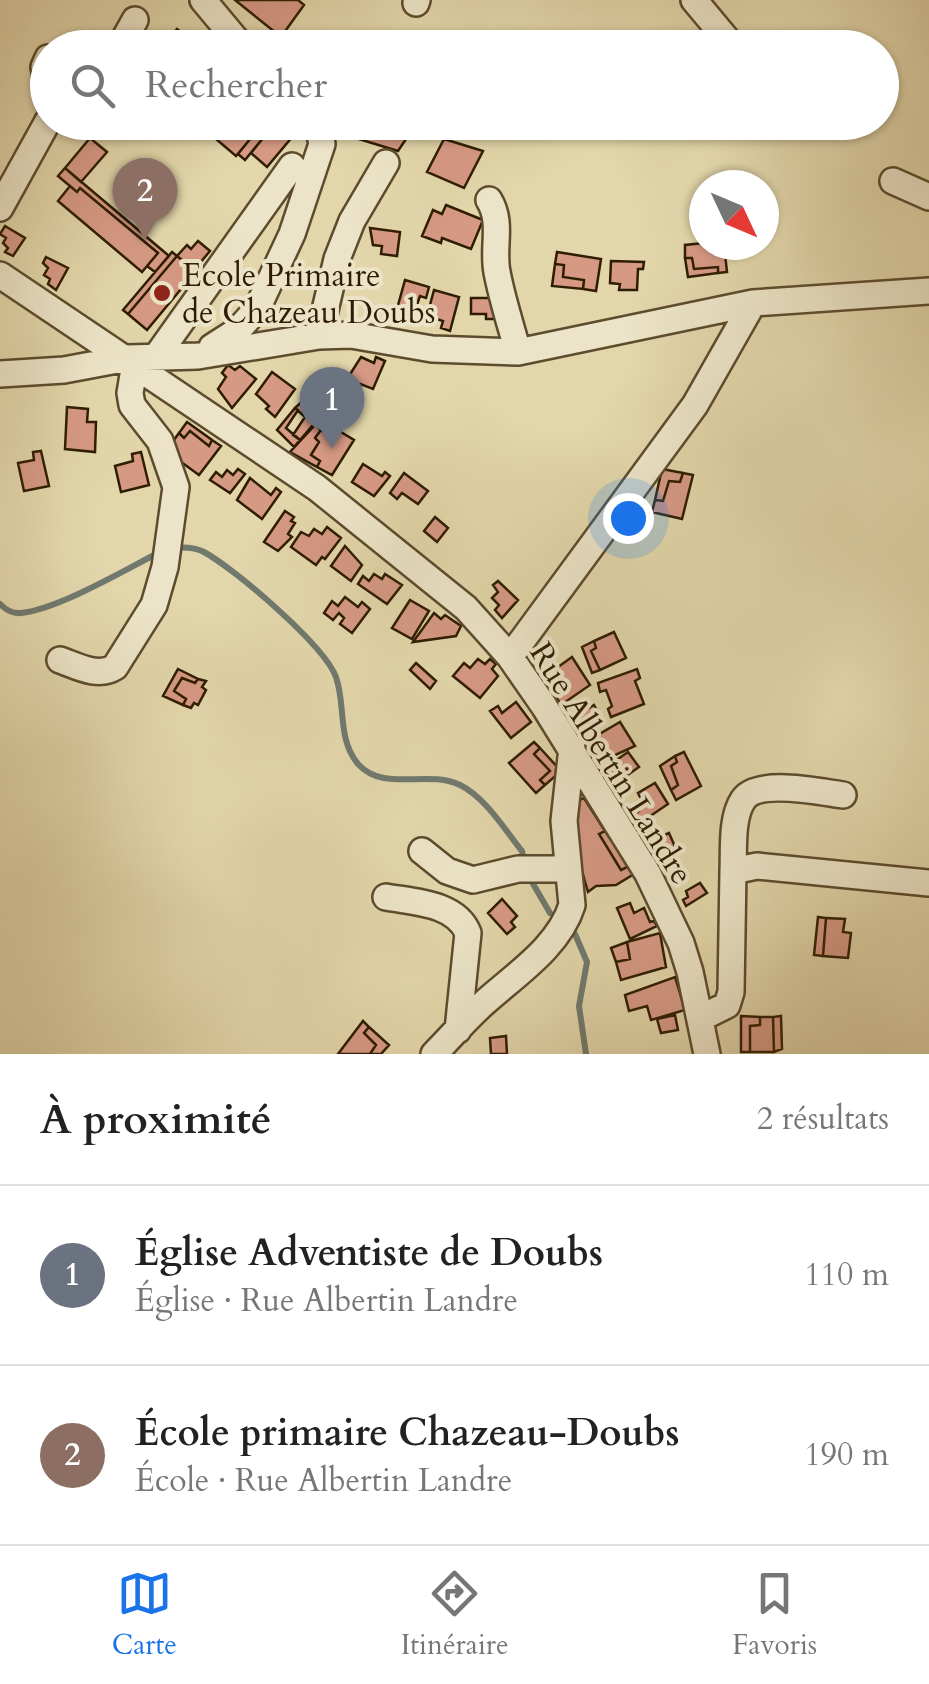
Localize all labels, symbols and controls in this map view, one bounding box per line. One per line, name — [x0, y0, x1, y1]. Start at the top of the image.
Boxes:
search box — [30, 30, 899, 140]
icon: search — [65, 58, 120, 113]
text: Rechercher — [145, 59, 327, 111]
pin: 2 — [112, 158, 178, 240]
north arrow — [689, 170, 779, 260]
place label: Ecole Primaire de Chazeau Doubs — [182, 254, 436, 335]
marker: Ecole Primaire de Chazeau Doubs — [151, 282, 173, 304]
pin: 1 — [300, 366, 364, 449]
your location — [603, 493, 654, 544]
street label: Rue Albertin Landre — [519, 634, 703, 893]
text: À proximité — [40, 1091, 272, 1148]
text: 2 résultats — [757, 1097, 889, 1141]
text: Église Adventiste de Doubs — [135, 1227, 603, 1279]
text: 1 — [64, 1253, 81, 1297]
text: 110 m — [804, 1253, 889, 1297]
text: Église · Rue Albertin Landre — [135, 1279, 518, 1323]
text: École primaire Chazeau-Doubs — [135, 1407, 680, 1459]
text: 2 — [64, 1433, 81, 1477]
text: 190 m — [804, 1433, 889, 1477]
text: École · Rue Albertin Landre — [135, 1459, 512, 1503]
tab: Carte — [112, 1566, 177, 1664]
tab: Itinéraire — [401, 1566, 509, 1664]
tab: Favoris — [732, 1566, 817, 1664]

